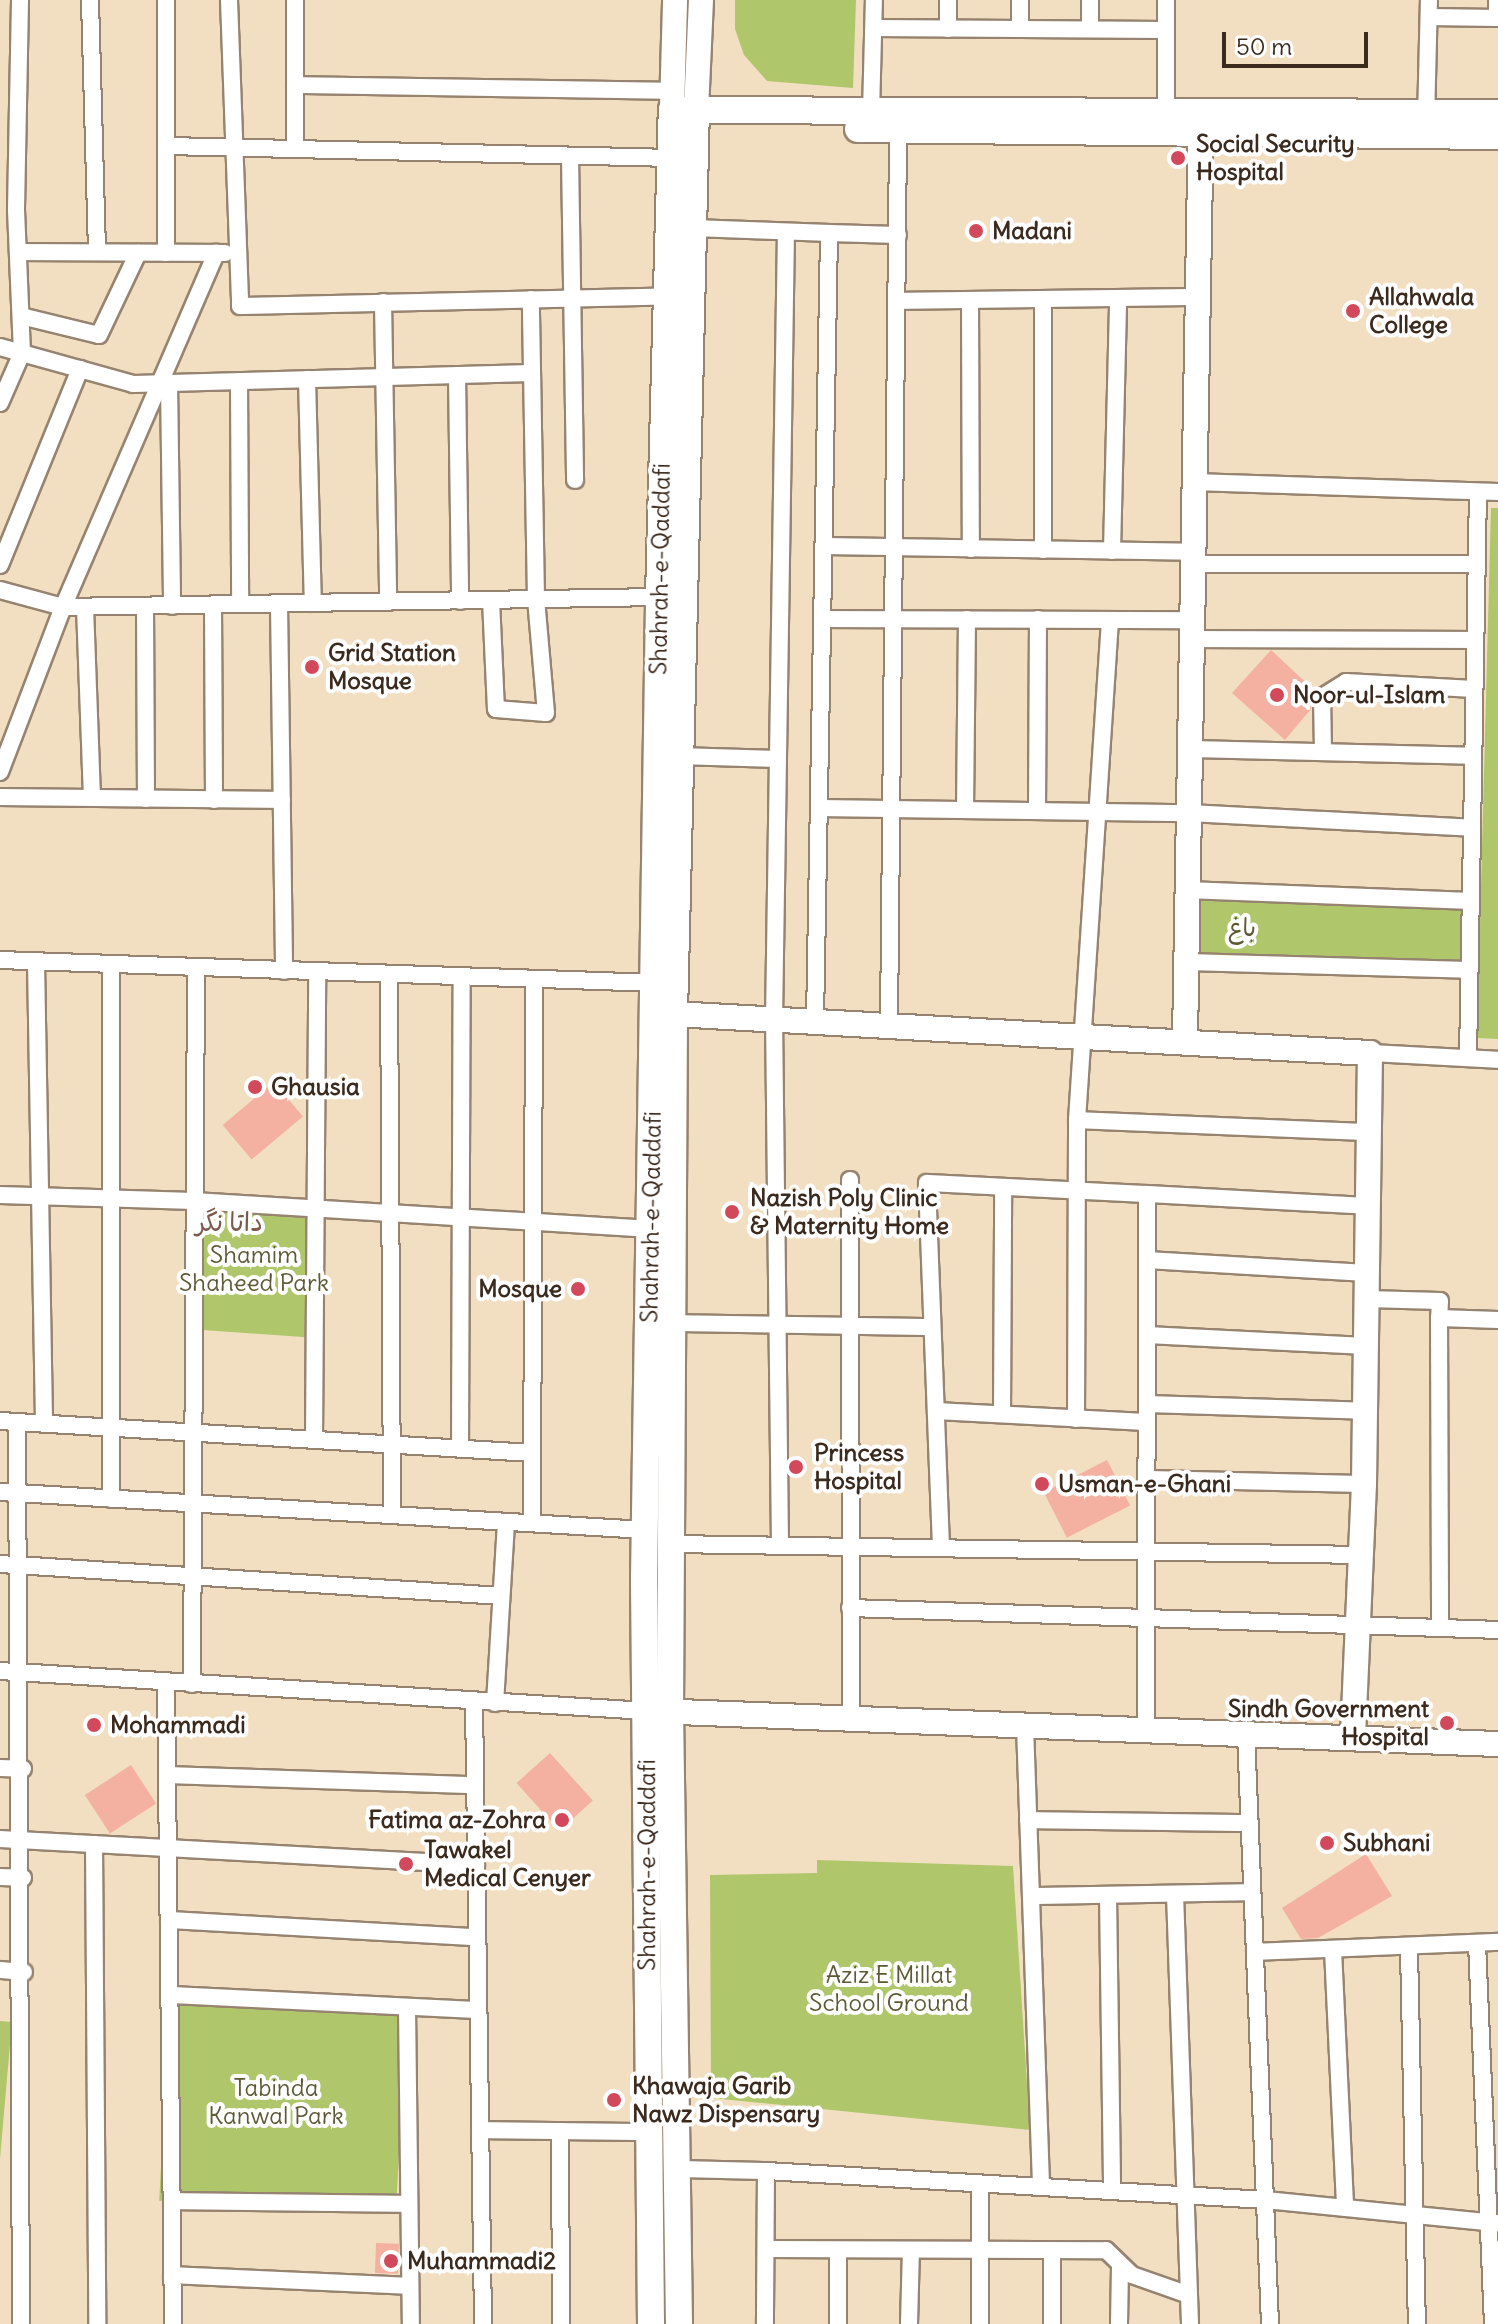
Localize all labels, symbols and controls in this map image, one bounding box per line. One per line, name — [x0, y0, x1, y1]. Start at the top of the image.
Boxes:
scale bar — [1226, 16, 1372, 66]
text: 50 m — [1236, 31, 1292, 61]
place label: Social Security Hospital — [1196, 130, 1355, 186]
marker: Social Security Hospital — [1167, 147, 1189, 169]
place label: Madani — [992, 217, 1072, 245]
marker: Madani — [967, 222, 985, 240]
place label: Allahwala College — [1369, 283, 1474, 339]
marker: Allahwala College — [1344, 302, 1362, 320]
street label: Shahrah-e-Qaddafi — [644, 463, 676, 675]
place label: Grid Station Mosque — [328, 639, 456, 695]
marker: Grid Station Mosque — [303, 658, 321, 676]
place label: Noor-ul-Islam — [1293, 681, 1445, 709]
marker: Noor-ul-Islam — [1268, 686, 1286, 704]
park label: باغ — [1228, 914, 1256, 942]
place label: Ghausia — [271, 1073, 360, 1101]
marker: Ghausia — [246, 1078, 264, 1096]
street label: Shahrah-e-Qaddafi — [635, 1111, 667, 1323]
place label: Nazish Poly Clinic & Maternity Home — [750, 1184, 949, 1240]
marker: Nazish Poly Clinic & Maternity Home — [721, 1201, 743, 1223]
district label: داتا نگر — [195, 1206, 263, 1238]
park label: Shamim Shaheed Park — [179, 1241, 329, 1297]
place label: Mosque — [478, 1275, 562, 1303]
marker: Mosque — [569, 1280, 587, 1298]
place label: Princess Hospital — [814, 1439, 904, 1495]
marker: Princess Hospital — [785, 1456, 807, 1478]
place label: Usman-e-Ghani — [1058, 1470, 1231, 1498]
marker: Usman-e-Ghani — [1033, 1475, 1051, 1493]
place label: Sindh Government Hospital — [1228, 1695, 1429, 1751]
place label: Mohammadi — [110, 1711, 246, 1739]
marker: Sindh Government Hospital — [1436, 1712, 1458, 1734]
marker: Mohammadi — [85, 1716, 103, 1734]
street label: Shahrah-e-Qaddafi — [633, 1759, 661, 1971]
place label: Fatima az-Zohra — [368, 1806, 546, 1834]
marker: Fatima az-Zohra — [553, 1811, 571, 1829]
place label: Subhani — [1343, 1829, 1430, 1857]
marker: Subhani — [1318, 1834, 1336, 1852]
place label: Tawakel Medical Cenyer — [424, 1836, 591, 1892]
marker: Tawakel Medical Cenyer — [395, 1853, 417, 1875]
park label: Aziz E Millat School Ground — [809, 1961, 969, 2017]
place label: Khawaja Garib Nawz Dispensary — [632, 2072, 820, 2128]
park label: Tabinda Kanwal Park — [208, 2074, 344, 2130]
marker: Khawaja Garib Nawz Dispensary — [603, 2089, 625, 2111]
place label: Muhammadi2 — [407, 2247, 556, 2275]
marker: Muhammadi2 — [382, 2252, 400, 2270]

